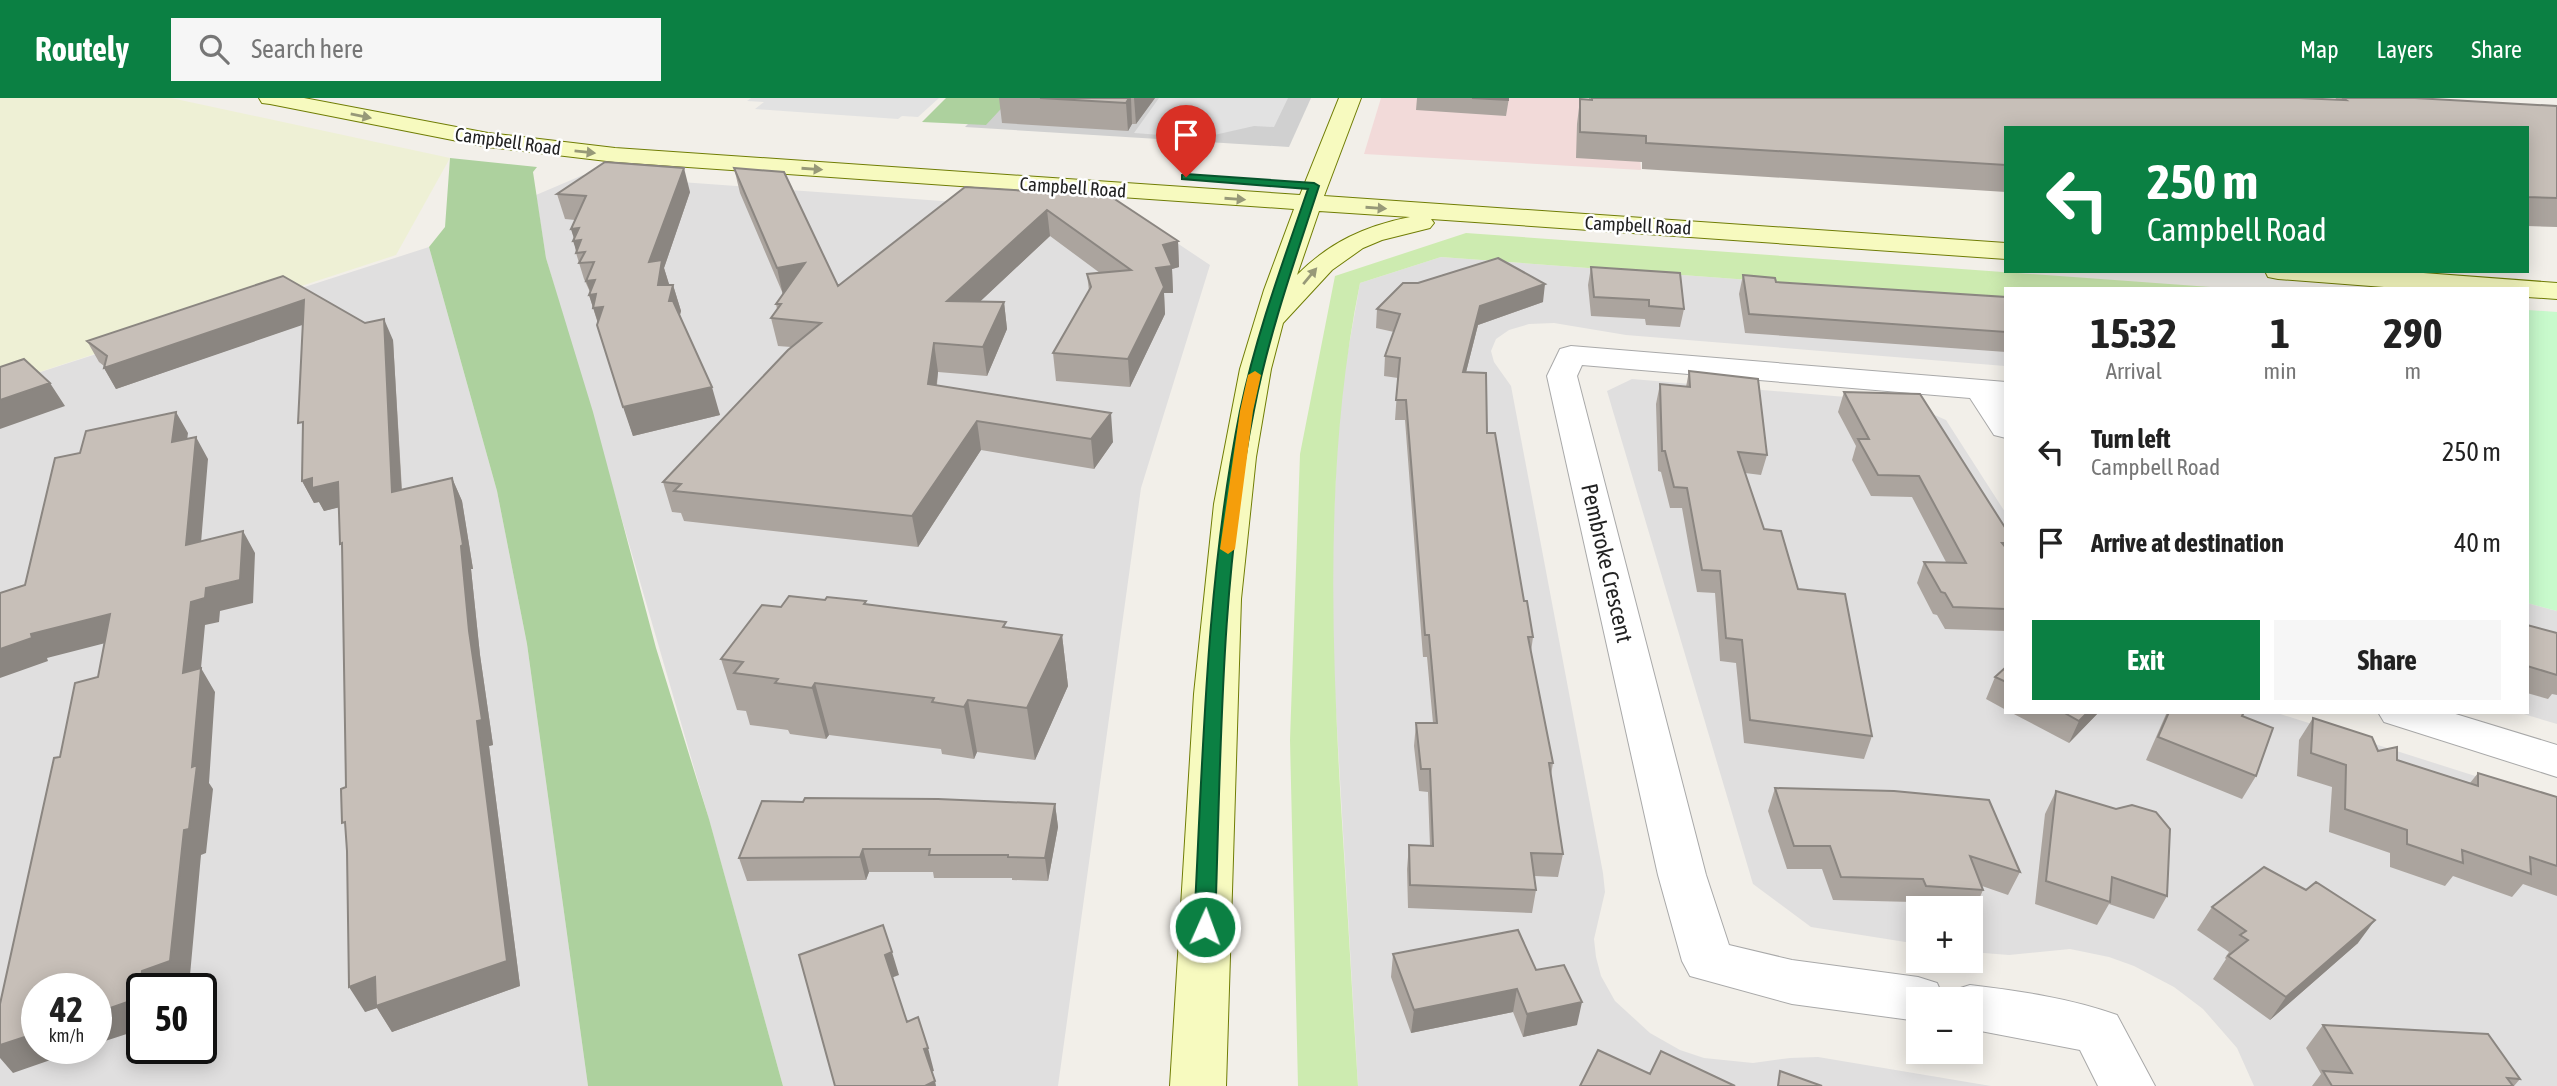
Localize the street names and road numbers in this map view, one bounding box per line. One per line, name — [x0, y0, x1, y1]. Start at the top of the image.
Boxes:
street label: Campbell Road — [454, 123, 562, 159]
street label: Campbell Road — [1019, 172, 1127, 202]
street label: Campbell Road — [1584, 211, 1692, 239]
street label: Pembroke Crescent — [1576, 481, 1638, 645]

